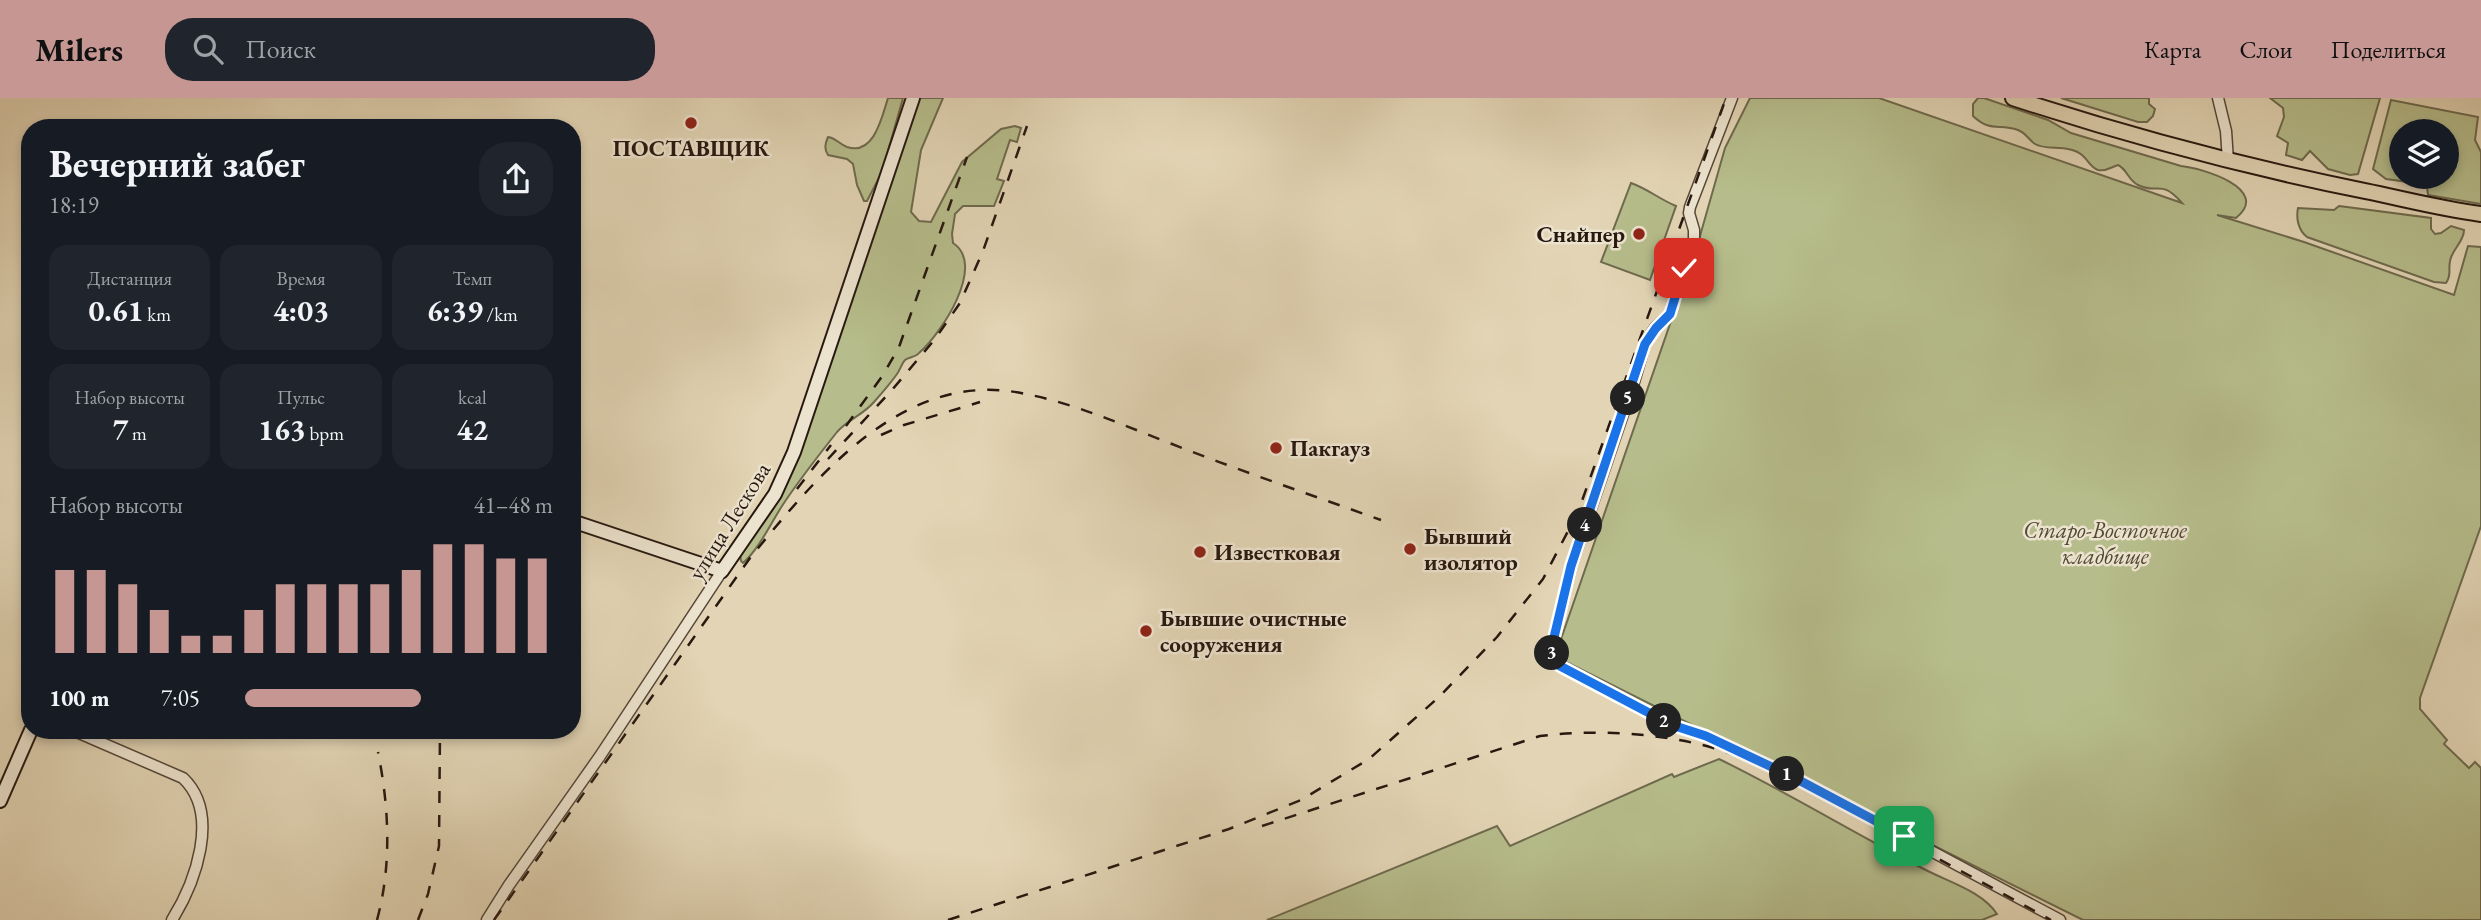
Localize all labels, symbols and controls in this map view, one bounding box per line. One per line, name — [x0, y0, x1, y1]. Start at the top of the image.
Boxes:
search box — [165, 18, 655, 81]
text: Milers — [35, 28, 123, 71]
icon: search — [189, 30, 227, 68]
text: Поиск — [245, 32, 316, 66]
text: Карта — [2144, 34, 2201, 65]
text: Слои — [2239, 34, 2293, 65]
text: Поделиться — [2331, 34, 2446, 65]
marker: ПОСТАВЩИК — [683, 115, 699, 131]
map controls — [2389, 119, 2459, 189]
button: layers — [2389, 119, 2459, 189]
place label: ПОСТАВЩИК — [613, 133, 770, 163]
text: Вечерний забег — [49, 139, 305, 188]
button: share — [479, 142, 553, 216]
text: 18:19 — [49, 190, 99, 220]
place label: Снайпер — [1537, 219, 1625, 249]
marker: Снайпер — [1631, 226, 1647, 242]
pin — [1654, 238, 1714, 298]
icon: check — [1665, 249, 1703, 287]
text: Дистанция — [87, 266, 172, 291]
text: Время — [277, 266, 325, 291]
text: Темп — [453, 266, 492, 291]
text: 0.61 — [88, 291, 143, 330]
text: 4:03 — [273, 291, 329, 330]
text: 6:39 — [427, 291, 483, 330]
text: km — [143, 302, 171, 327]
text: /km — [483, 302, 518, 327]
pin: 5 — [1610, 380, 1646, 416]
text: Набор высоты — [74, 385, 185, 410]
text: Пульс — [277, 385, 325, 410]
text: kcal — [458, 385, 487, 410]
text: 5 — [1622, 385, 1633, 410]
text: 7 — [112, 410, 128, 449]
text: 163 — [258, 410, 306, 449]
text: 42 — [456, 410, 488, 449]
text: m — [128, 421, 147, 446]
text: bpm — [306, 421, 344, 446]
place label: Пакгауз — [1290, 433, 1371, 463]
marker: Пакгауз — [1268, 440, 1284, 456]
street label: улица Лескова — [681, 456, 777, 585]
text: Набор высоты — [49, 490, 183, 520]
text: 41–48 m — [474, 490, 553, 520]
pin: 4 — [1568, 508, 1602, 542]
text: 4 — [1579, 512, 1590, 537]
park label: Старо-Восточное кладбище — [2023, 515, 2188, 571]
place label: Бывший изолятор — [1424, 521, 1518, 577]
place label: Известковая — [1214, 537, 1341, 567]
marker: Бывший изолятор — [1402, 541, 1418, 557]
marker: Известковая — [1192, 544, 1208, 560]
place label: Бывшие очистные сооружения — [1160, 603, 1347, 659]
marker: Бывшие очистные сооружения — [1138, 623, 1154, 639]
pin: 3 — [1534, 636, 1570, 670]
text: 3 — [1546, 640, 1557, 665]
text: 100 m — [49, 683, 110, 713]
text: 7:05 — [161, 683, 200, 713]
pin: 2 — [1646, 704, 1682, 738]
text: 2 — [1658, 708, 1669, 733]
pin: 1 — [1770, 756, 1804, 792]
text: 1 — [1781, 761, 1792, 786]
pin — [1874, 806, 1934, 866]
icon: arrive — [1885, 817, 1923, 855]

